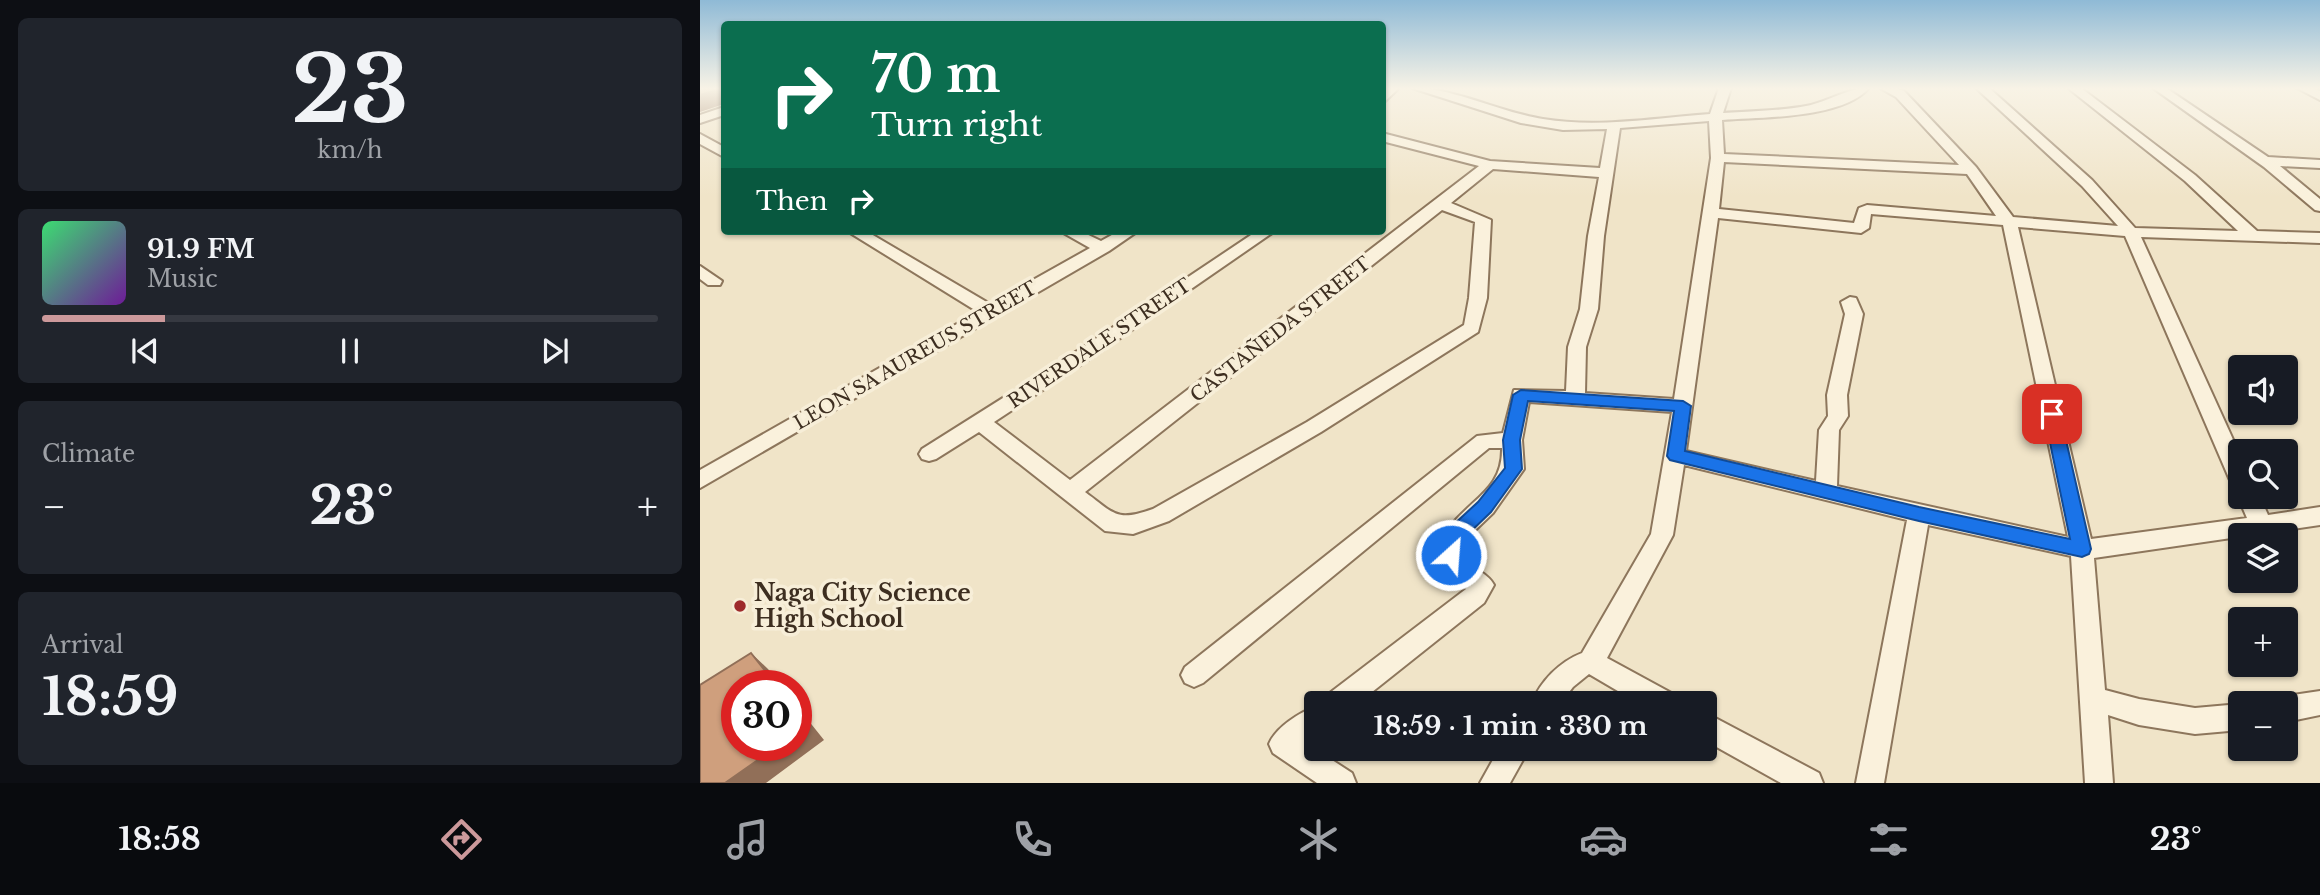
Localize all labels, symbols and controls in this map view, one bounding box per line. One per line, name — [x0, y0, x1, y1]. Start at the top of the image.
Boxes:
text: 23 — [291, 34, 409, 147]
text: 70 m — [871, 44, 1001, 105]
icon: right — [756, 49, 847, 140]
text: Turn right — [871, 105, 1042, 145]
text: km/h — [317, 136, 383, 164]
icon: right — [842, 182, 880, 220]
text: Then — [756, 185, 828, 217]
text: 91.9 FM — [147, 233, 255, 265]
street label: CASTAÑEDA STREET — [1185, 251, 1375, 407]
text: Music — [147, 265, 218, 293]
street label: RIVERDALE STREET — [1003, 274, 1195, 413]
street label: LEON SA AUREUS STREET — [790, 276, 1041, 435]
icon: previous — [126, 332, 164, 370]
icon: pause — [331, 332, 369, 370]
icon: next — [536, 332, 574, 370]
map controls — [2228, 355, 2298, 761]
button: sound — [2228, 355, 2298, 425]
pin — [2022, 384, 2082, 444]
icon: arrive — [2033, 395, 2071, 433]
button: search — [2228, 439, 2298, 509]
text: Climate — [42, 440, 135, 468]
text: 23° — [309, 474, 394, 538]
text: − — [42, 483, 66, 530]
text: + — [637, 483, 658, 530]
position arrow — [1414, 518, 1488, 592]
button: layers — [2228, 523, 2298, 593]
place label: Naga City Science High School — [754, 579, 971, 633]
marker: Naga City Science High School — [732, 598, 748, 614]
button: + — [2228, 607, 2298, 677]
text: Arrival — [42, 631, 123, 659]
text: 18:59 — [42, 665, 178, 729]
speed limit sign: 30 — [721, 670, 812, 761]
button: − — [2228, 691, 2298, 761]
text: 18:59 · 1 min · 330 m — [1373, 710, 1648, 742]
icon: directions — [437, 815, 486, 864]
icon: music — [723, 815, 772, 864]
icon: phone — [1008, 815, 1057, 864]
icon: climate — [1294, 815, 1343, 864]
icon: car — [1579, 815, 1628, 864]
icon: filters — [1864, 815, 1913, 864]
text: 18:58 — [118, 819, 201, 859]
text: 23° — [2150, 819, 2202, 859]

